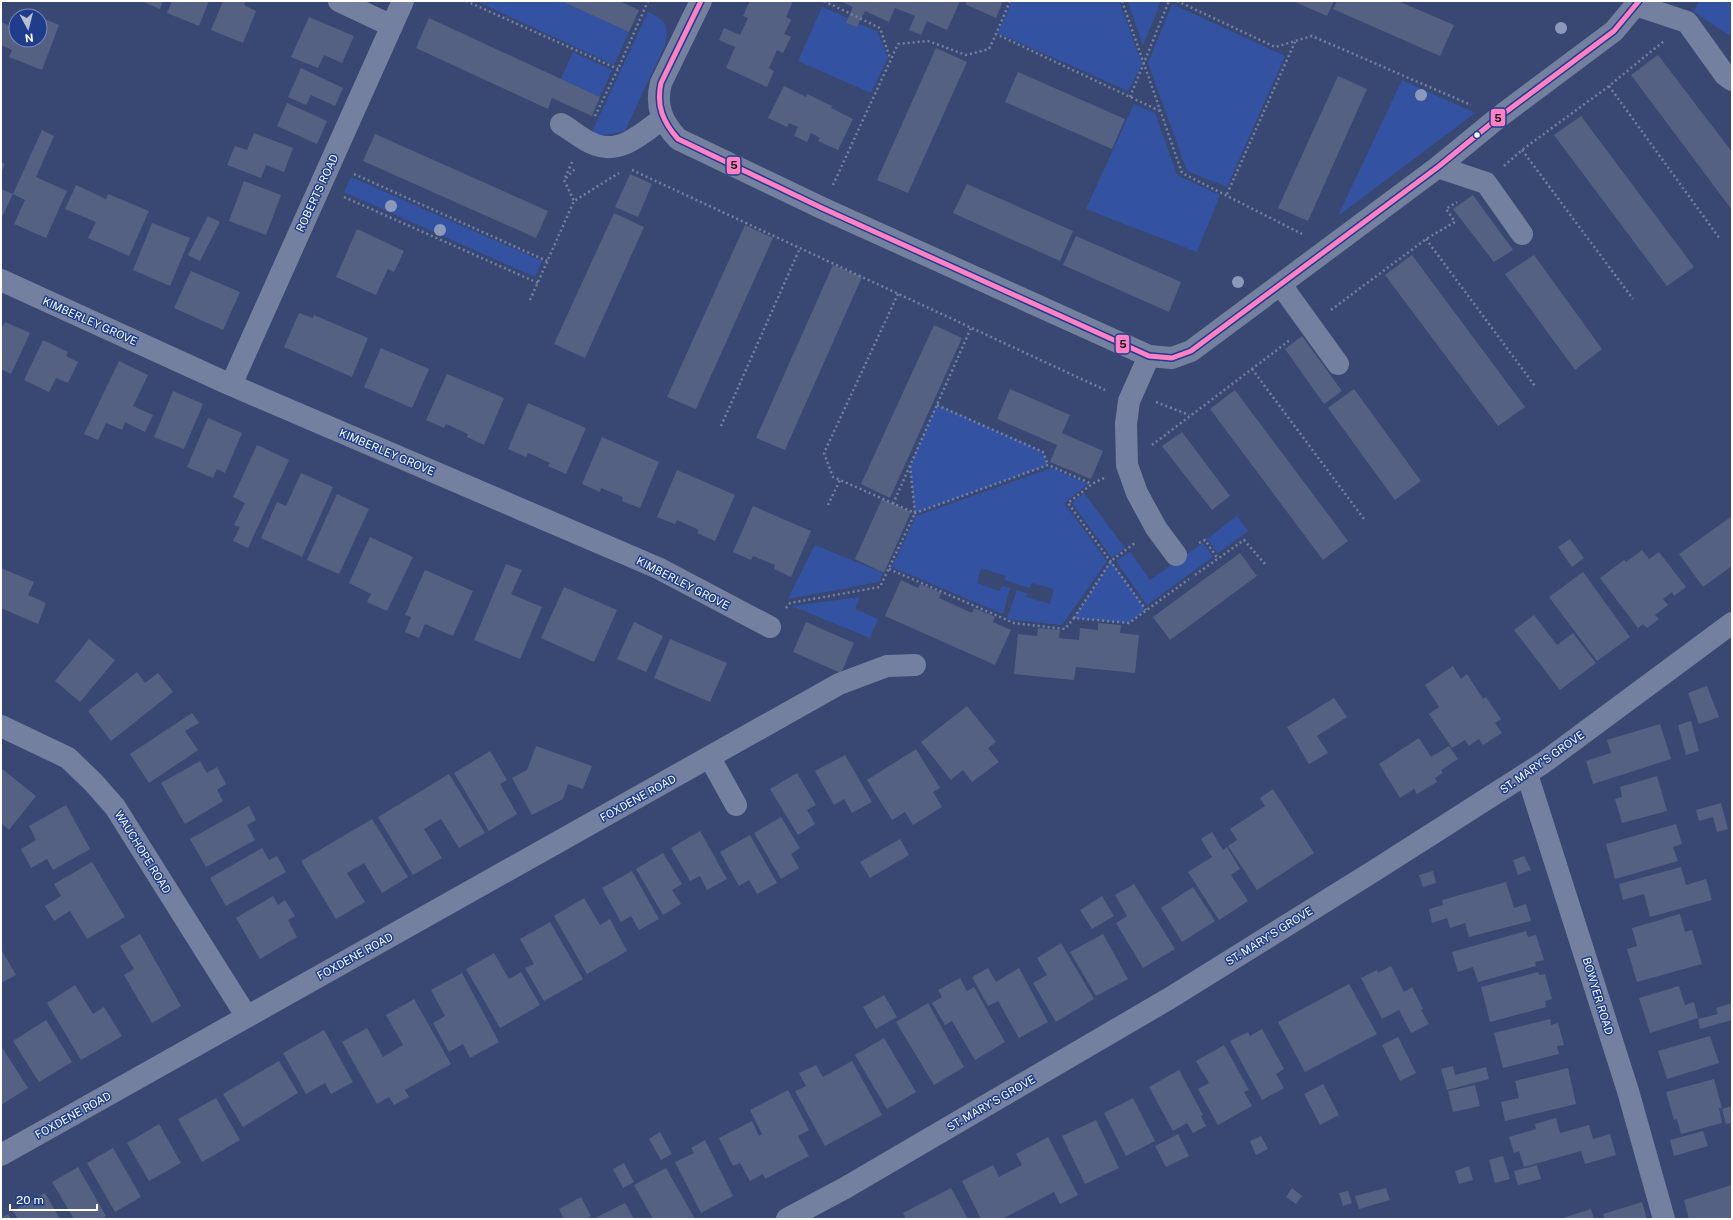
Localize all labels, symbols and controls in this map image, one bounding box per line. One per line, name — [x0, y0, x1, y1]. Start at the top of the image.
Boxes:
north arrow — [8, 8, 48, 48]
text: N — [24, 31, 34, 44]
line badge: 5 — [1490, 108, 1506, 127]
text: 5 — [1494, 112, 1502, 124]
unlabelled marker — [1472, 130, 1482, 140]
street label: ROBERTS ROAD — [294, 152, 340, 234]
line badge: 5 — [726, 156, 741, 175]
text: 5 — [730, 159, 738, 171]
street label: KIMBERLEY GROVE — [41, 295, 139, 347]
line badge: 5 — [1115, 334, 1130, 354]
text: 5 — [1119, 338, 1127, 350]
street label: KIMBERLEY GROVE — [338, 426, 437, 478]
street label: KIMBERLEY GROVE — [635, 554, 731, 612]
street label: ST. MARY'S GROVE — [1498, 728, 1586, 796]
street label: FOXDENE ROAD — [598, 772, 678, 824]
street label: WAUCHOPE ROAD — [113, 808, 174, 896]
street label: ST. MARY'S GROVE — [1223, 904, 1315, 968]
street label: FOXDENE ROAD — [315, 930, 395, 982]
street label: BOWYER ROAD — [1581, 956, 1616, 1037]
street label: ST. MARY'S GROVE — [945, 1073, 1037, 1133]
street label: FOXDENE ROAD — [33, 1089, 113, 1141]
scale bar — [10, 1186, 97, 1212]
text: 20 m — [16, 1193, 44, 1207]

